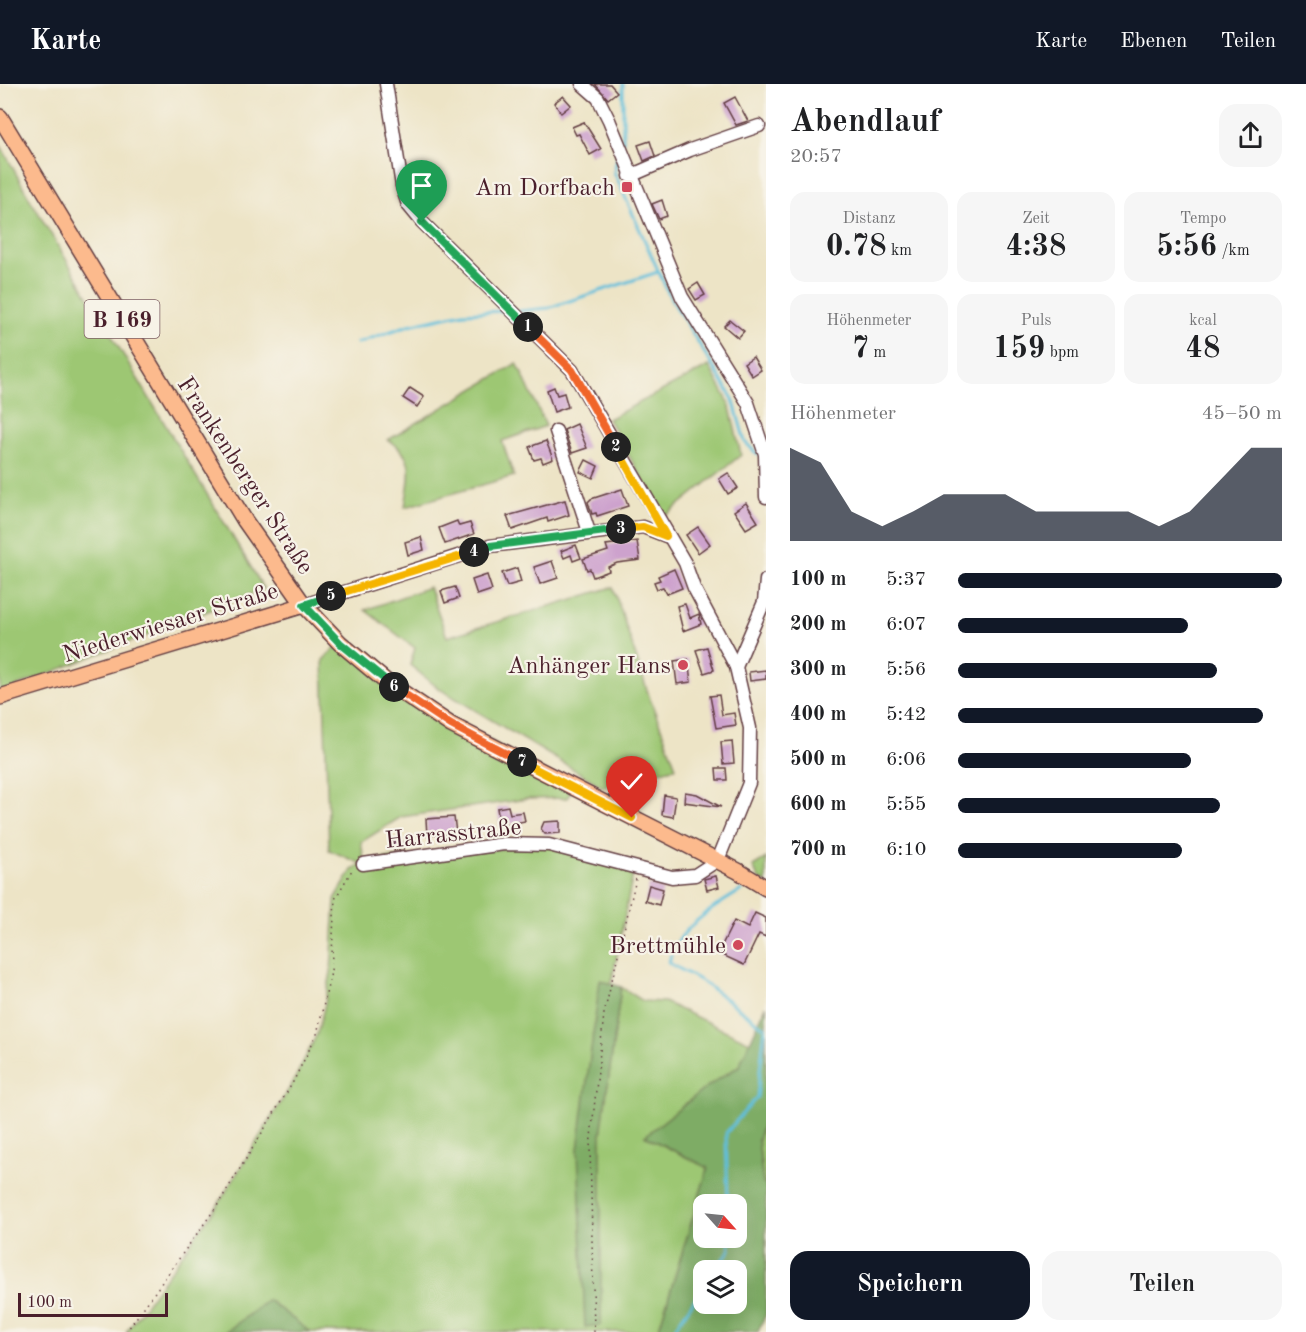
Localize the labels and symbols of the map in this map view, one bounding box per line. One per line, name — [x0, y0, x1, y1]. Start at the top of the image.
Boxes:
pin — [396, 160, 447, 222]
place label: Am Dorfbach — [475, 177, 615, 201]
marker: Am Dorfbach — [620, 180, 634, 194]
road number: B 169 — [84, 300, 160, 338]
pin: 1 — [513, 312, 543, 342]
street label: Frankenberger Straße — [172, 373, 317, 579]
pin: 2 — [601, 432, 631, 462]
pin: 3 — [606, 514, 636, 544]
pin: 4 — [459, 537, 489, 567]
street label: Niederwiesaer Straße — [60, 580, 281, 668]
pin: 5 — [316, 581, 346, 611]
place label: Anhänger Hans — [507, 655, 671, 679]
marker: Anhänger Hans — [676, 658, 690, 672]
pin: 6 — [379, 672, 409, 702]
pin: 7 — [507, 747, 537, 777]
pin — [606, 756, 657, 818]
street label: Harrasstraße — [384, 816, 523, 854]
place label: Brettmühle — [609, 935, 726, 959]
marker: Brettmühle — [731, 938, 745, 952]
north arrow — [693, 1194, 747, 1248]
scale bar — [18, 1290, 168, 1318]

